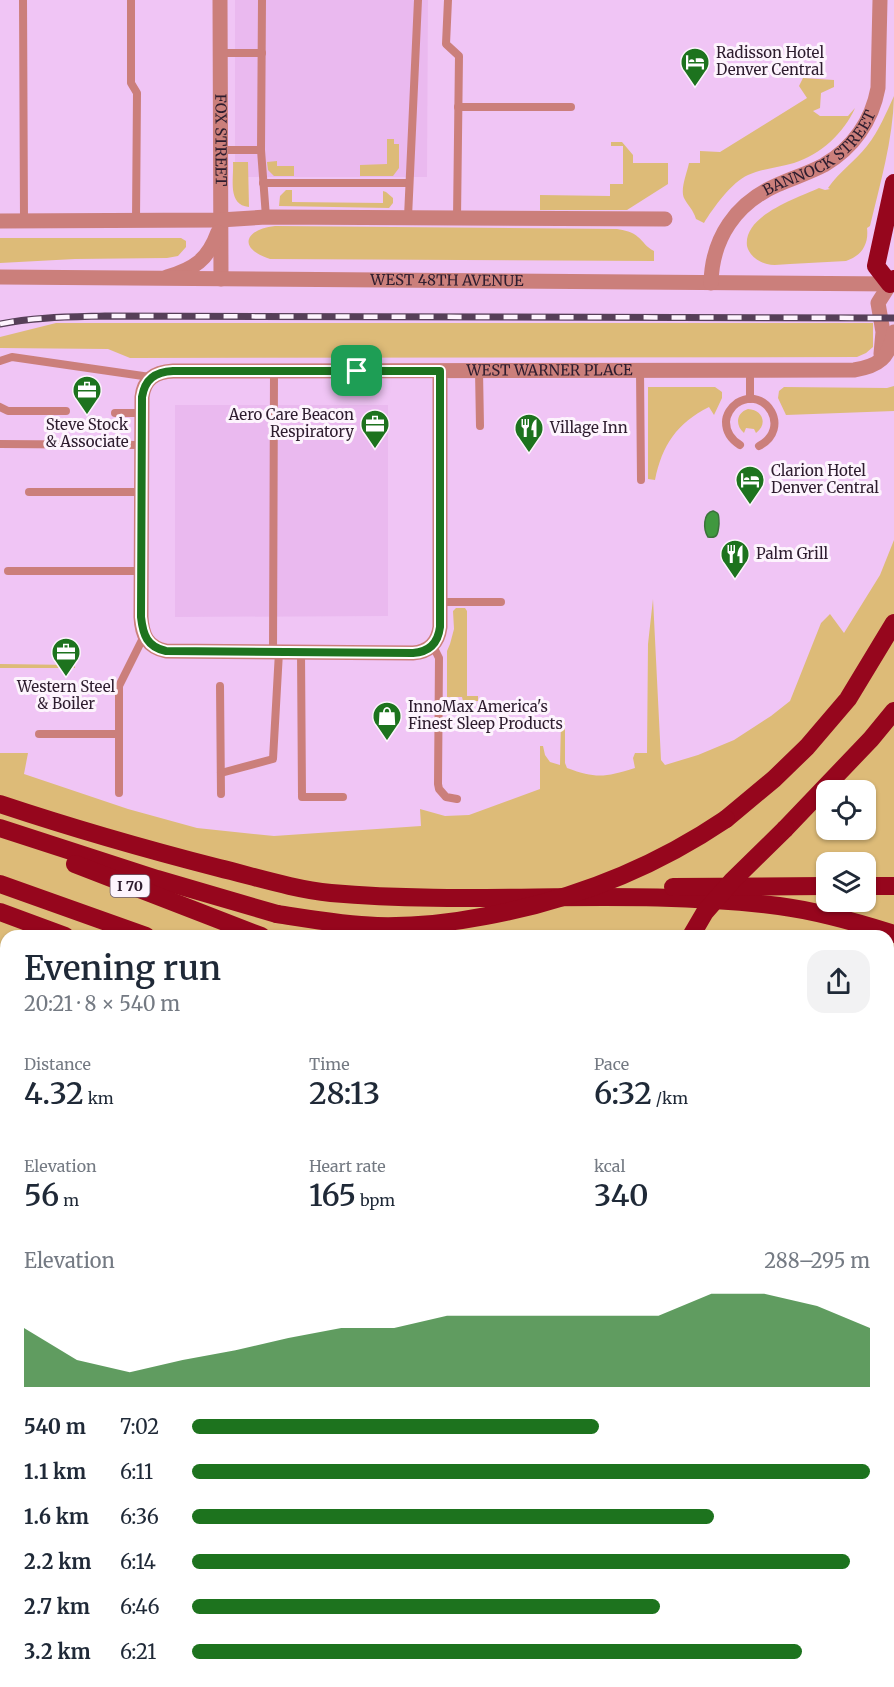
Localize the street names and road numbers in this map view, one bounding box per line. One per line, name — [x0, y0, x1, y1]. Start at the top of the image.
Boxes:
street label: FOX STREET — [211, 94, 231, 187]
street label: BANNOCK STREET — [759, 106, 880, 199]
street label: WEST 48TH AVENUE — [369, 270, 524, 290]
street label: WEST WARNER PLACE — [465, 360, 633, 380]
road number: I 70 — [110, 875, 150, 897]

